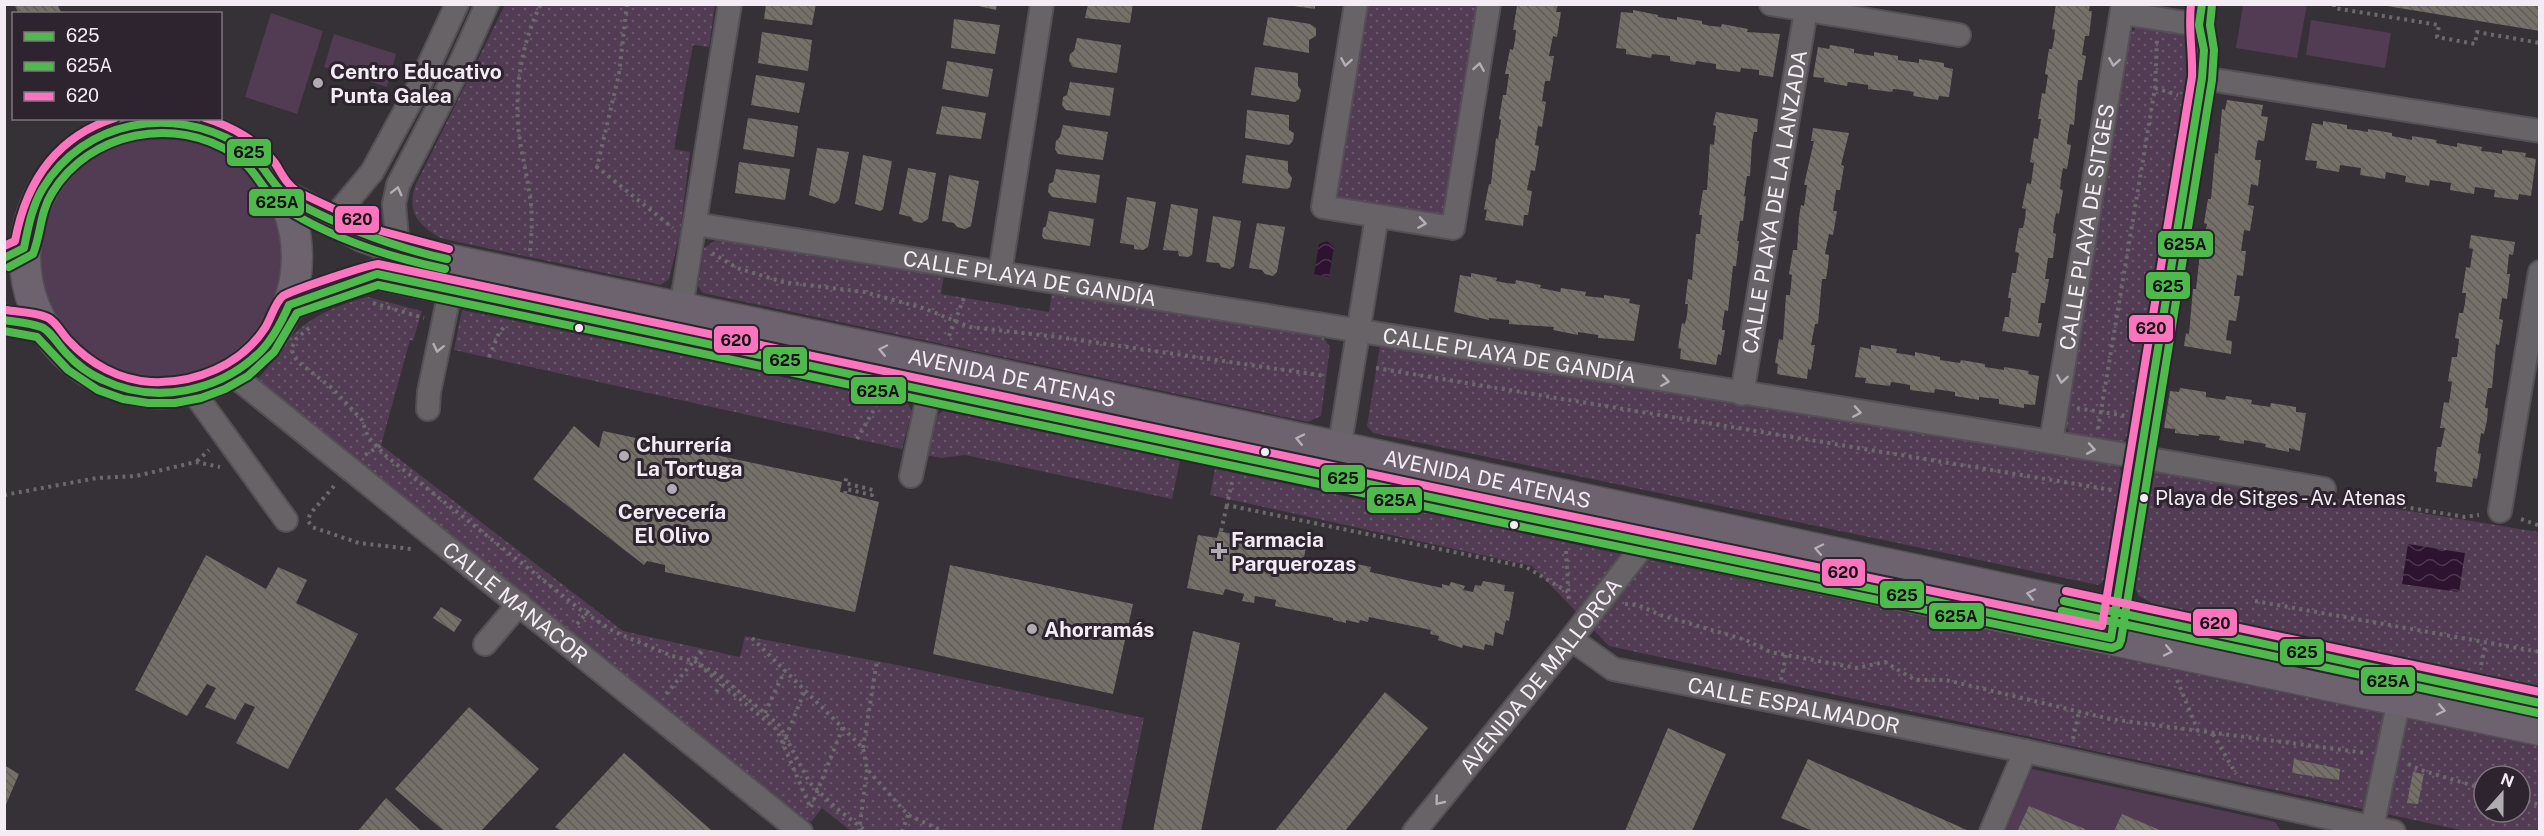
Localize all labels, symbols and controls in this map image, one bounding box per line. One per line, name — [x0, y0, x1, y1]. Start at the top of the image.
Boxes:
legend — [12, 12, 222, 120]
text: 625 — [66, 25, 99, 46]
street label: CALLE PLAYA DE LA LANZADA — [1736, 48, 1812, 355]
text: 625A — [66, 55, 112, 76]
one-way arrow — [1341, 58, 1353, 67]
one-way arrow — [2108, 58, 2120, 67]
place label: Centro Educativo Punta Galea — [330, 59, 502, 108]
one-way arrow — [1472, 62, 1485, 72]
marker: Centro Educativo Punta Galea — [311, 76, 325, 90]
text: 620 — [66, 85, 99, 106]
street label: CALLE PLAYA DE SITGES — [2054, 102, 2119, 352]
line badge: 625 — [226, 138, 272, 167]
text: 625 — [233, 143, 265, 162]
one-way arrow — [390, 187, 403, 197]
line badge: 625A — [248, 188, 305, 217]
text: 625A — [255, 193, 299, 212]
line badge: 620 — [334, 205, 380, 234]
text: 620 — [341, 210, 373, 229]
one-way arrow — [1417, 217, 1427, 229]
line badge: 625A — [2157, 230, 2214, 258]
text: 625A — [2163, 235, 2207, 254]
street label: CALLE PLAYA DE GANDÍA — [901, 245, 1158, 311]
line badge: 625 — [2145, 271, 2191, 300]
text: 625 — [2152, 277, 2184, 296]
line badge: 620 — [2128, 314, 2174, 343]
text: 620 — [2135, 319, 2167, 338]
unlabelled marker — [573, 322, 585, 334]
street label: CALLE PLAYA DE GANDÍA — [1381, 322, 1638, 388]
line badge: 620 — [713, 325, 759, 354]
text: 620 — [720, 331, 752, 350]
one-way arrow — [432, 342, 445, 352]
street label: AVENIDA DE ATENAS — [906, 343, 1118, 411]
one-way arrow — [878, 344, 888, 357]
line badge: 625 — [762, 346, 808, 375]
text: 625 — [769, 351, 801, 370]
one-way arrow — [1659, 374, 1669, 387]
one-way arrow — [2056, 374, 2069, 384]
line badge: 625A — [850, 376, 907, 405]
text: 625A — [856, 382, 900, 401]
one-way arrow — [1852, 405, 1862, 417]
place label: Churrería La Tortuga — [636, 432, 742, 481]
one-way arrow — [1295, 433, 1305, 446]
one-way arrow — [2086, 443, 2096, 455]
street label: AVENIDA DE ATENAS — [1381, 444, 1593, 513]
unlabelled marker — [1259, 446, 1271, 458]
marker: Churrería La Tortuga — [617, 449, 631, 463]
line badge: 625 — [1320, 464, 1366, 493]
text: 625 — [1327, 469, 1359, 488]
marker: Cervecería El Olivo — [665, 482, 679, 496]
line badge: 625A — [1366, 486, 1423, 514]
place label: Playa de Sitges - Av. Atenas — [2155, 486, 2406, 510]
text: 625A — [1373, 491, 1417, 510]
marker: Playa de Sitges - Av. Atenas — [2138, 492, 2150, 504]
place label: Cervecería El Olivo — [618, 499, 726, 548]
unlabelled marker — [1508, 519, 1520, 531]
place label: Farmacia Parquerozas — [1231, 527, 1356, 576]
street label: CALLE MANACOR — [438, 536, 593, 668]
one-way arrow — [1815, 543, 1825, 556]
marker: Farmacia Parquerozas — [1212, 544, 1226, 558]
line badge: 620 — [1821, 558, 1866, 587]
text: 620 — [1827, 563, 1859, 582]
street label: AVENIDA DE MALLORCA — [1454, 572, 1626, 779]
line badge: 625 — [1879, 580, 1925, 609]
text: 625 — [1886, 586, 1918, 605]
one-way arrow — [2026, 588, 2036, 601]
line badge: 625A — [1928, 602, 1985, 630]
text: 625A — [1934, 607, 1978, 626]
line badge: 620 — [2192, 608, 2238, 637]
text: 620 — [2199, 614, 2231, 633]
place label: Ahorramás — [1044, 617, 1154, 642]
marker: Ahorramás — [1025, 622, 1039, 636]
line badge: 625 — [2279, 638, 2325, 666]
one-way arrow — [2163, 643, 2173, 656]
text: 625 — [2286, 643, 2318, 662]
line badge: 625A — [2360, 666, 2416, 695]
street label: CALLE ESPALMADOR — [1686, 672, 1902, 738]
text: 625A — [2366, 672, 2410, 691]
one-way arrow — [2436, 703, 2446, 716]
north arrow — [2472, 764, 2532, 824]
text: N — [2498, 769, 2516, 792]
one-way arrow — [1435, 794, 1446, 805]

